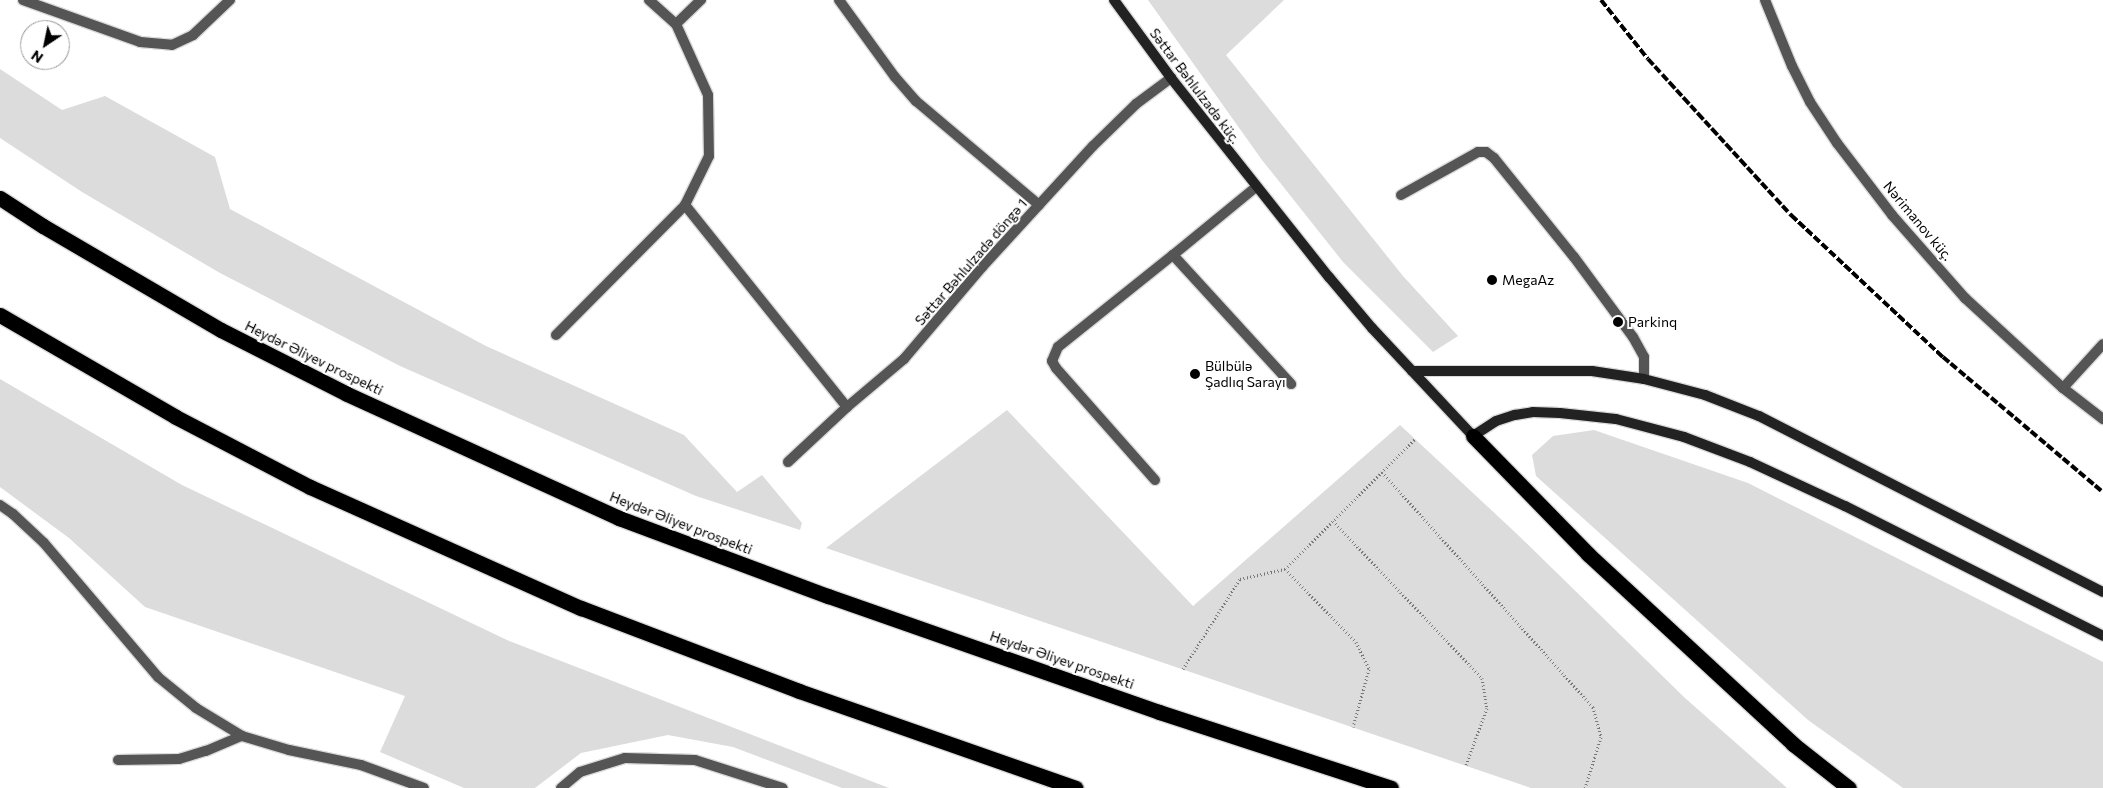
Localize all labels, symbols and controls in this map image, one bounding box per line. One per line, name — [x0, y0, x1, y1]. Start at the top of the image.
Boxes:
north arrow — [20, 20, 70, 70]
street label: Səttar Bəhlulzadə küç. — [1146, 25, 1244, 147]
text: N — [28, 47, 46, 67]
street label: Nərimanov küç. — [1880, 178, 1956, 264]
street label: Səttar Bəhlulzadə döngə 1 — [911, 195, 1031, 329]
place label: MegaAz — [1502, 272, 1554, 288]
marker: MegaAz — [1486, 274, 1498, 286]
place label: Parkinq — [1628, 314, 1677, 330]
marker: Parkinq — [1612, 316, 1624, 328]
street label: Heydər Əliyev prospekti — [242, 317, 386, 399]
place label: Bülbülə Şadlıq Sarayı — [1205, 358, 1286, 391]
marker: Bülbülə Şadlıq Sarayı — [1189, 368, 1201, 380]
street label: Heydər Əliyev prospekti — [607, 488, 755, 558]
street label: Heydər Əliyev prospekti — [988, 627, 1136, 693]

